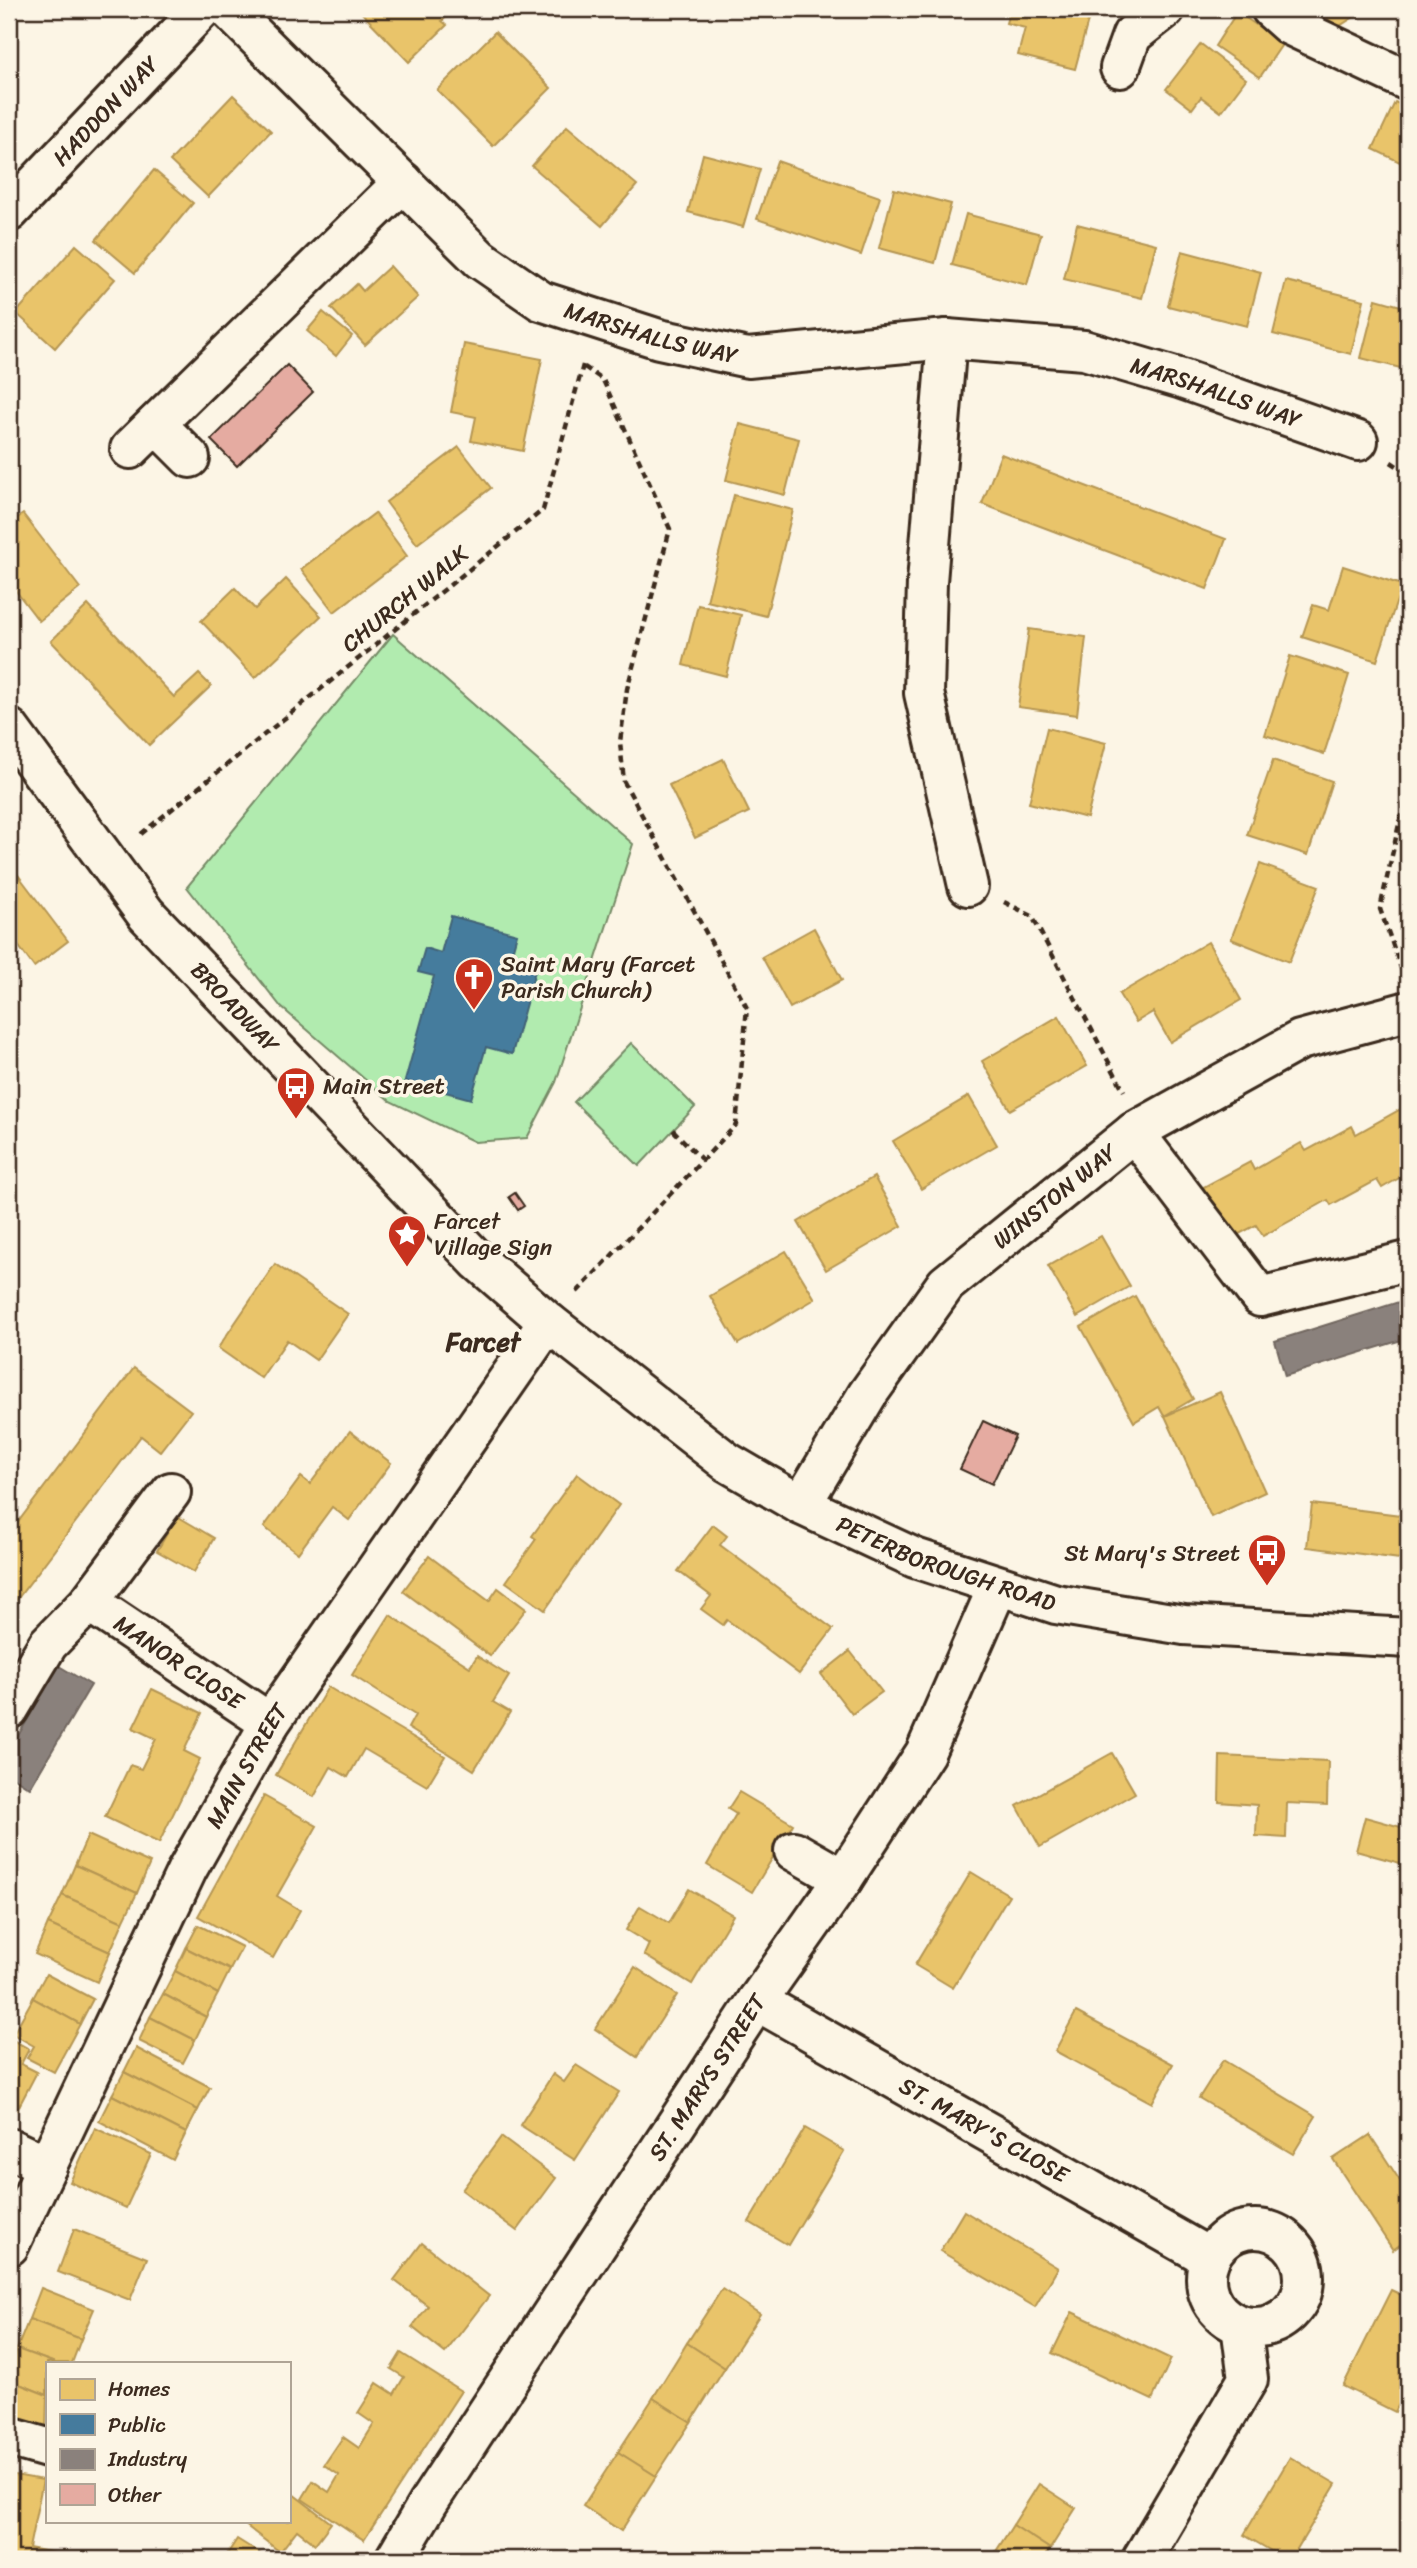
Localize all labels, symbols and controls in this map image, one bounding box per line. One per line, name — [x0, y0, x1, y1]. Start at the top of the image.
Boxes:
street label: HADDON WAY — [42, 45, 169, 176]
street label: MARSHALLS WAY — [559, 289, 742, 376]
street label: MARSHALLS WAY — [1125, 344, 1308, 440]
street label: CHURCH WALK — [332, 534, 479, 663]
place label: Saint Mary (Farcet Parish Church) — [501, 944, 695, 1011]
street label: BROADWAY — [180, 951, 291, 1064]
church icon: Saint Mary (Farcet Parish Church) — [453, 956, 495, 1011]
bus stop icon: Main Street — [275, 1065, 317, 1120]
place label: Main Street — [323, 1066, 445, 1107]
street label: WINSTON WAY — [983, 1132, 1127, 1260]
place label: Farcet Village Sign — [434, 1201, 552, 1268]
place icon: Farcet Village Sign — [386, 1213, 428, 1268]
district label: Farcet — [445, 1319, 522, 1365]
street label: PETERBOROUGH ROAD — [830, 1504, 1062, 1623]
bus stop icon: St Mary's Street — [1246, 1532, 1288, 1587]
place label: St Mary's Street — [1064, 1533, 1240, 1574]
street label: MANOR CLOSE — [105, 1603, 253, 1721]
street label: MAIN STREET — [194, 1693, 300, 1836]
street label: ST. MARYS STREET — [637, 1984, 778, 2169]
street label: ST. MARY'S CLOSE — [891, 2065, 1078, 2195]
legend — [46, 2362, 290, 2522]
text: Homes — [108, 2370, 170, 2408]
text: Public — [108, 2406, 166, 2444]
text: Industry — [107, 2440, 187, 2478]
text: Other — [108, 2476, 163, 2514]

